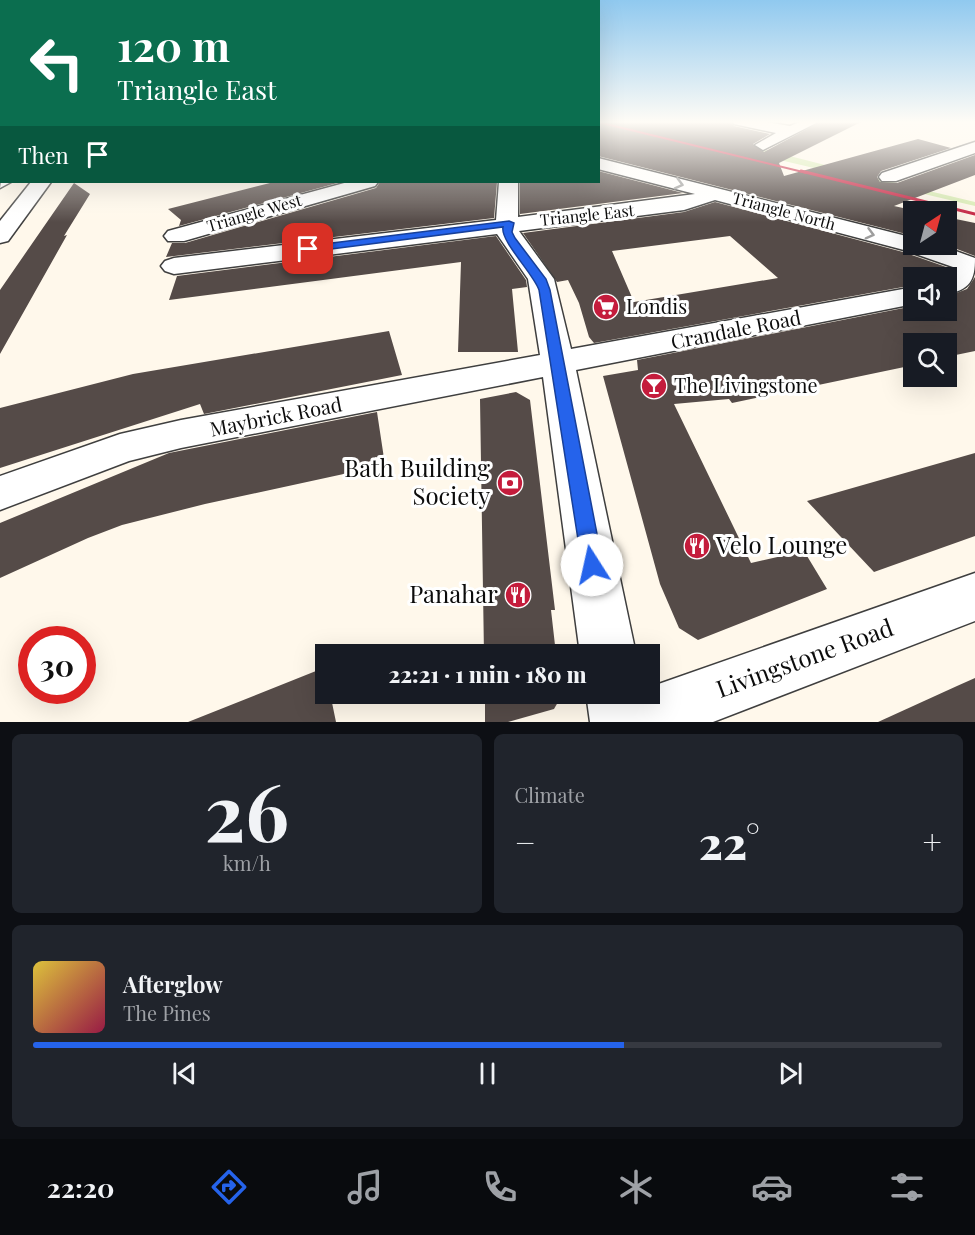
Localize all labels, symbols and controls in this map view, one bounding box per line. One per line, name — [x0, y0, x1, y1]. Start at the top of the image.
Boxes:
text: 120 m — [117, 17, 230, 73]
icon: left — [18, 24, 96, 102]
text: Triangle East — [117, 71, 277, 107]
icon: arrive — [81, 138, 114, 171]
text: Then — [18, 140, 69, 170]
one-way arrow — [673, 177, 684, 189]
street label: Triangle North — [730, 187, 839, 235]
street label: Triangle West — [204, 189, 304, 236]
street label: Triangle East — [539, 199, 635, 230]
north arrow — [903, 201, 957, 255]
map controls — [903, 201, 957, 387]
pin — [282, 223, 333, 274]
one-way arrow — [864, 227, 875, 239]
icon: arrive — [291, 232, 324, 265]
button: sound — [903, 267, 957, 321]
supermarket icon: Londis — [591, 292, 621, 322]
place label: Londis — [626, 292, 687, 319]
street label: Crandale Road — [668, 303, 804, 354]
button: search — [903, 333, 957, 387]
bar icon: The Livingstone — [639, 371, 669, 401]
place label: The Livingstone — [674, 371, 818, 398]
street label: Maybrick Road — [207, 389, 345, 442]
place label: Bath Building Society — [344, 451, 490, 511]
bank icon: Bath Building Society — [495, 468, 525, 498]
place label: Velo Lounge — [715, 528, 847, 560]
restaurant icon: Velo Lounge — [682, 531, 712, 561]
position arrow — [560, 533, 624, 597]
place label: Panahar — [409, 577, 498, 609]
restaurant icon: Panahar — [503, 580, 533, 610]
street label: Livingstone Road — [711, 610, 897, 704]
speed limit sign: 30 — [18, 626, 96, 704]
text: 22:21 · 1 min · 180 m — [388, 659, 587, 689]
text: 26 — [204, 758, 289, 862]
text: Climate — [515, 781, 585, 808]
text: 22° — [699, 811, 760, 871]
text: − — [515, 819, 536, 863]
text: + — [923, 819, 942, 863]
text: km/h — [223, 849, 271, 876]
text: Afterglow — [123, 969, 223, 999]
text: The Pines — [123, 999, 211, 1026]
icon: previous — [168, 1057, 201, 1090]
icon: pause — [471, 1057, 504, 1090]
icon: next — [774, 1057, 807, 1090]
icon: directions — [208, 1166, 250, 1208]
icon: music — [344, 1166, 386, 1208]
icon: phone — [479, 1166, 521, 1208]
icon: climate — [615, 1166, 657, 1208]
icon: car — [751, 1166, 793, 1208]
icon: filters — [886, 1166, 928, 1208]
text: 22:20 — [47, 1169, 114, 1205]

